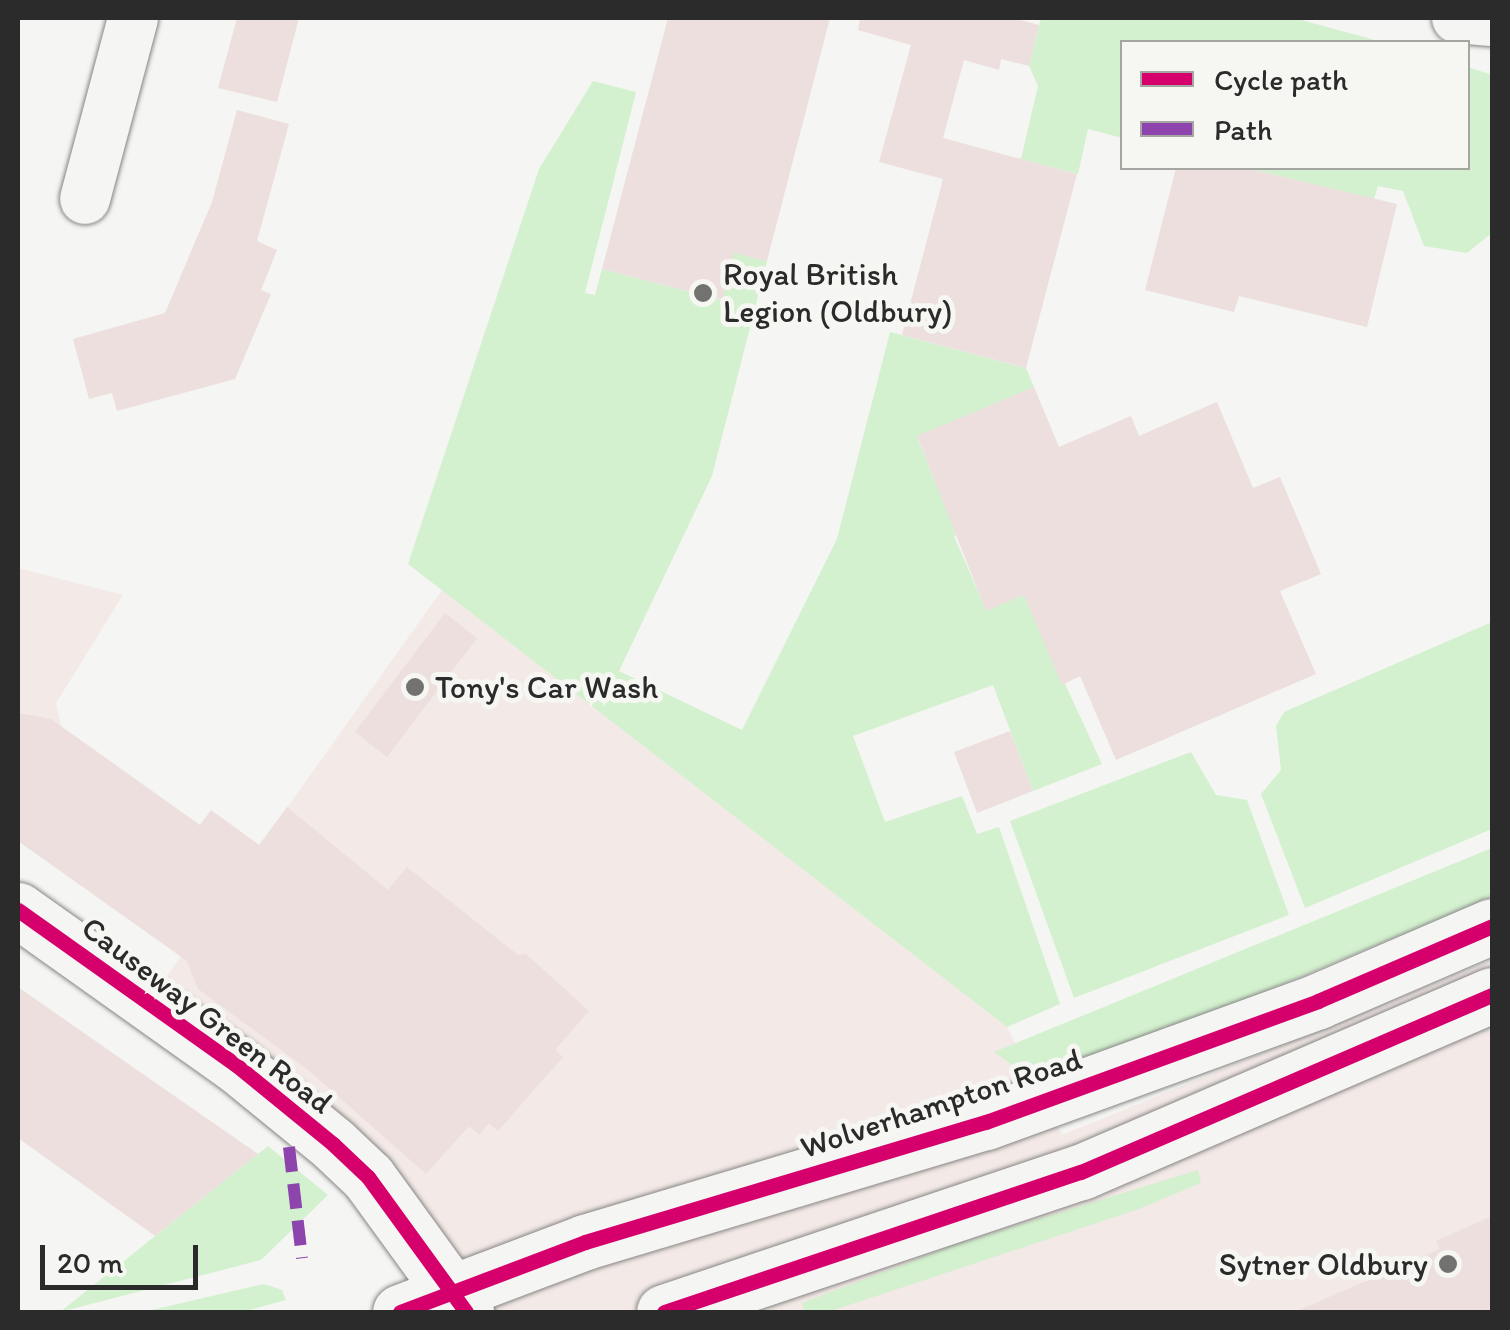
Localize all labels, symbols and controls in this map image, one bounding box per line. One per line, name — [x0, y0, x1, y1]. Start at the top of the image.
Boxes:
legend — [1120, 40, 1470, 170]
text: Cycle path — [1214, 61, 1348, 98]
text: Path — [1214, 111, 1272, 148]
place label: Royal British Legion (Oldbury) — [723, 256, 952, 331]
marker: Royal British Legion (Oldbury) — [692, 282, 714, 304]
place label: Tony's Car Wash — [435, 668, 657, 706]
marker: Tony's Car Wash — [404, 676, 426, 698]
street label: Causeway Green Road — [74, 908, 340, 1122]
street label: Wolverhampton Road — [796, 1040, 1086, 1166]
scale bar — [45, 1225, 202, 1287]
text: 20 m — [57, 1244, 123, 1281]
place label: Sytner Oldbury — [1218, 1245, 1428, 1283]
marker: Sytner Oldbury — [1437, 1253, 1459, 1275]

